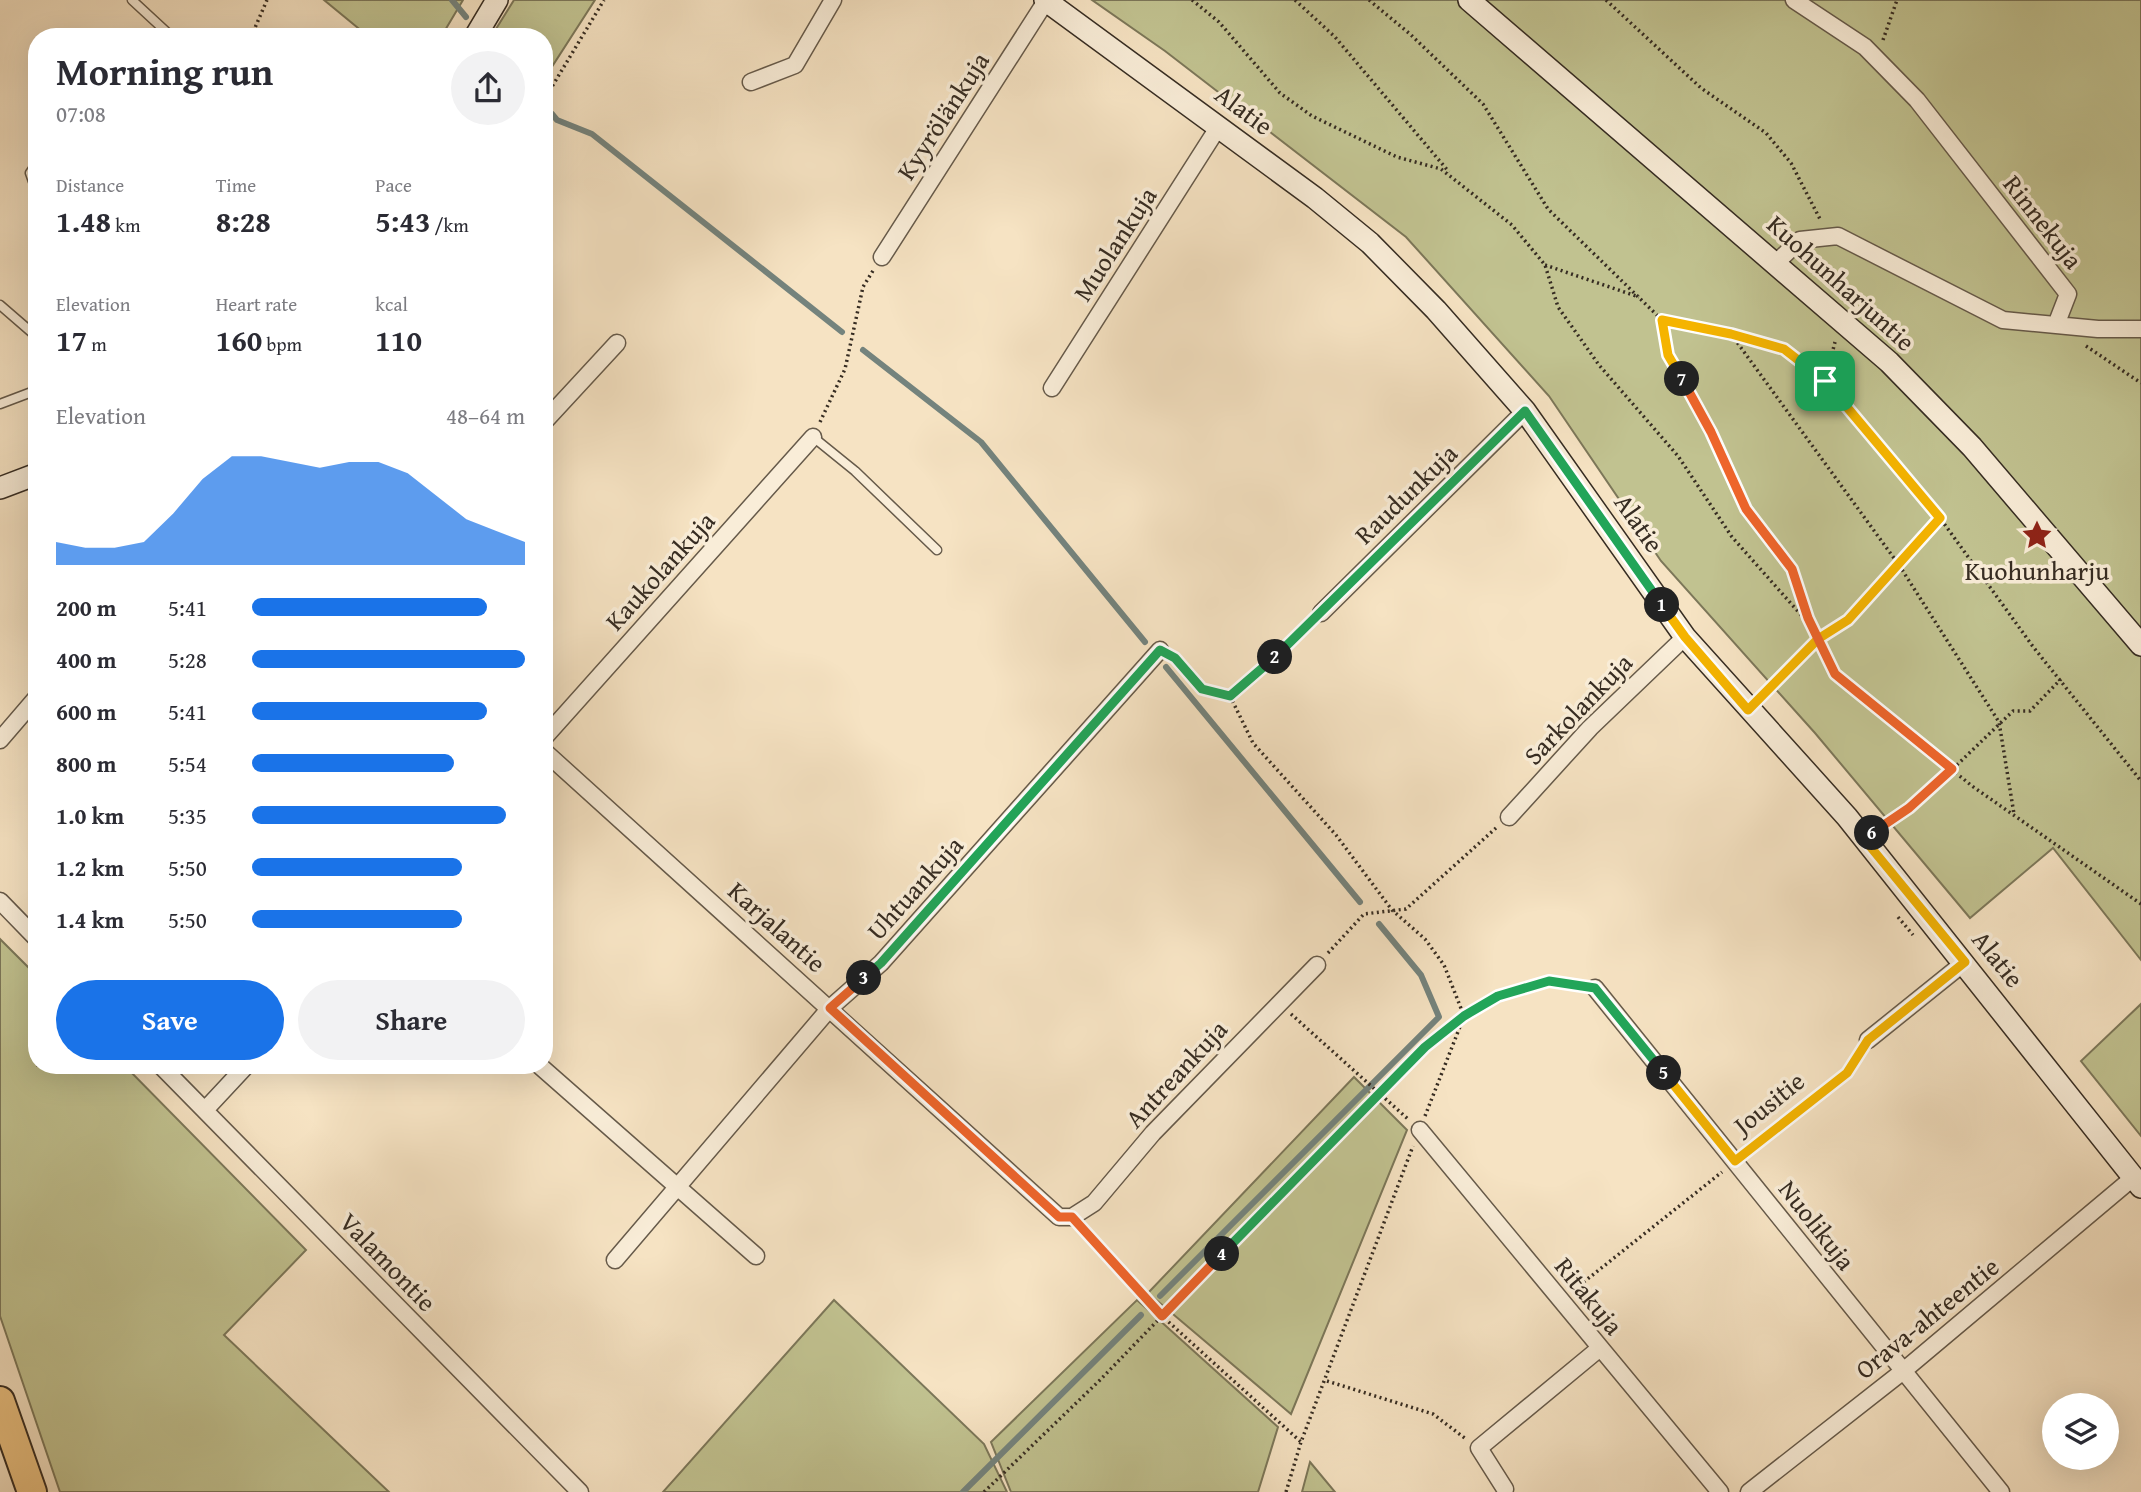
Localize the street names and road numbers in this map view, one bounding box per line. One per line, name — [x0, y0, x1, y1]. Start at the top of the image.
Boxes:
street label: Kyyrölänkuja — [886, 43, 999, 188]
street label: Alatie — [1207, 75, 1282, 144]
street label: Rinnekuja — [1994, 166, 2093, 278]
street label: Muolankuja — [1063, 178, 1167, 309]
street label: Kuohunharjuntie — [1758, 205, 1924, 360]
street label: Raudunkuja — [1345, 434, 1467, 553]
street label: Alatie — [1605, 485, 1674, 560]
street label: Kaukolankuja — [595, 502, 724, 639]
street label: Sarkolankuja — [1514, 643, 1642, 773]
street label: Uhtuankuja — [857, 826, 973, 948]
street label: Karjalantie — [720, 872, 835, 981]
street label: Alatie — [1963, 922, 2034, 996]
street label: Antreankuja — [1115, 1010, 1237, 1137]
street label: Jousitie — [1722, 1062, 1813, 1145]
street label: Nuolikuja — [1770, 1171, 1866, 1279]
street label: Valamontie — [331, 1203, 446, 1320]
street label: Orava-ahteentie — [1846, 1247, 2007, 1388]
street label: Ritakuja — [1546, 1248, 1633, 1344]

